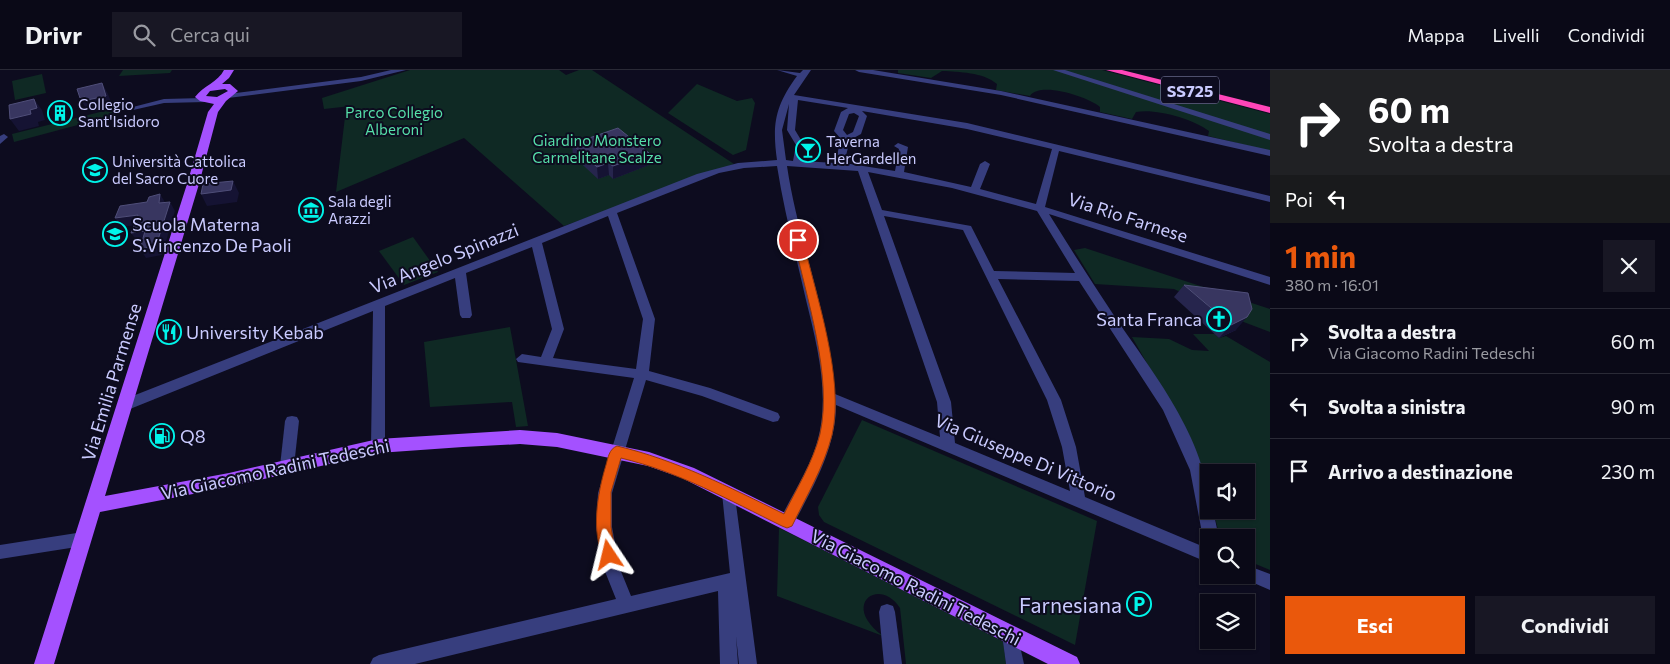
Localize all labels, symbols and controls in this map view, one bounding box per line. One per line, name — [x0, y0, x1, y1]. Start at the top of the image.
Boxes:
search box — [112, 12, 462, 57]
text: Drivr — [25, 20, 82, 49]
icon: search — [130, 21, 158, 49]
text: Cerca qui — [170, 23, 250, 46]
text: Mappa — [1407, 24, 1465, 46]
text: Livelli — [1493, 24, 1540, 46]
text: Condividi — [1568, 24, 1645, 46]
road number: SS725 — [1161, 76, 1219, 104]
text: 60 m — [1368, 87, 1450, 130]
icon: right — [1285, 90, 1350, 155]
place label: Collegio Sant'Isidoro — [78, 95, 160, 130]
building icon: Collegio Sant'Isidoro — [47, 100, 73, 126]
park label: Parco Collegio Alberoni — [345, 103, 443, 138]
text: Svolta a destra — [1368, 130, 1514, 157]
park label: Giardino Monstero Carmelitane Scalze — [532, 131, 662, 166]
place label: Taverna HerGardellen — [826, 132, 916, 167]
bar icon: Taverna HerGardellen — [795, 137, 821, 163]
place label: Università Cattolica del Sacro Cuore — [112, 152, 246, 187]
school or university icon: Università Cattolica del Sacro Cuore — [82, 157, 108, 183]
icon: left — [1323, 185, 1351, 213]
street label: Via Rio Farnese — [1065, 187, 1191, 247]
text: Poi — [1285, 188, 1313, 211]
place label: Sala degli Arazzi — [328, 192, 392, 227]
museum icon: Sala degli Arazzi — [298, 197, 324, 223]
place label: Scuola Materna S.Vincenzo De Paoli — [132, 213, 292, 256]
street label: Via Angelo Spinazzi — [366, 218, 522, 298]
pin — [777, 219, 819, 261]
school or university icon: Scuola Materna S.Vincenzo De Paoli — [102, 221, 128, 247]
icon: arrive — [784, 226, 812, 254]
text: 1 min — [1285, 237, 1356, 274]
button: close — [1603, 240, 1655, 292]
text: 380 m · 16:01 — [1285, 275, 1379, 294]
street label: Via Emilia Parmense — [77, 300, 145, 464]
church icon: Santa Franca — [1206, 306, 1232, 332]
place label: Santa Franca — [1096, 308, 1202, 330]
restaurant icon: University Kebab — [156, 319, 182, 345]
text: Svolta a destra — [1328, 320, 1456, 343]
place label: University Kebab — [186, 321, 324, 343]
icon: right — [1285, 327, 1313, 355]
text: 60 m — [1611, 330, 1655, 353]
text: Via Giacomo Radini Tedeschi — [1328, 343, 1535, 362]
icon: left — [1285, 392, 1313, 420]
text: Svolta a sinistra — [1328, 395, 1466, 418]
text: 90 m — [1611, 395, 1655, 418]
street label: Via Giuseppe Di Vittorio — [932, 409, 1120, 505]
fuel station icon: Q8 — [149, 423, 175, 449]
place label: Q8 — [180, 425, 206, 447]
street label: Via Giacomo Radini Tedeschi — [159, 434, 391, 504]
icon: arrive — [1285, 457, 1313, 485]
text: Arrivo a destinazione — [1328, 460, 1513, 483]
text: 230 m — [1601, 460, 1655, 483]
map controls — [1200, 464, 1255, 649]
button: sound — [1200, 464, 1255, 519]
street label: Via Giacomo Radini Tedeschi — [807, 524, 1025, 650]
position arrow — [582, 528, 634, 580]
button: search — [1200, 529, 1255, 584]
parking icon: Farnesiana — [1126, 591, 1152, 617]
place label: Farnesiana — [1019, 592, 1122, 617]
button: layers — [1200, 594, 1255, 649]
button: Esci — [1285, 596, 1465, 654]
button: Condividi — [1475, 596, 1655, 654]

